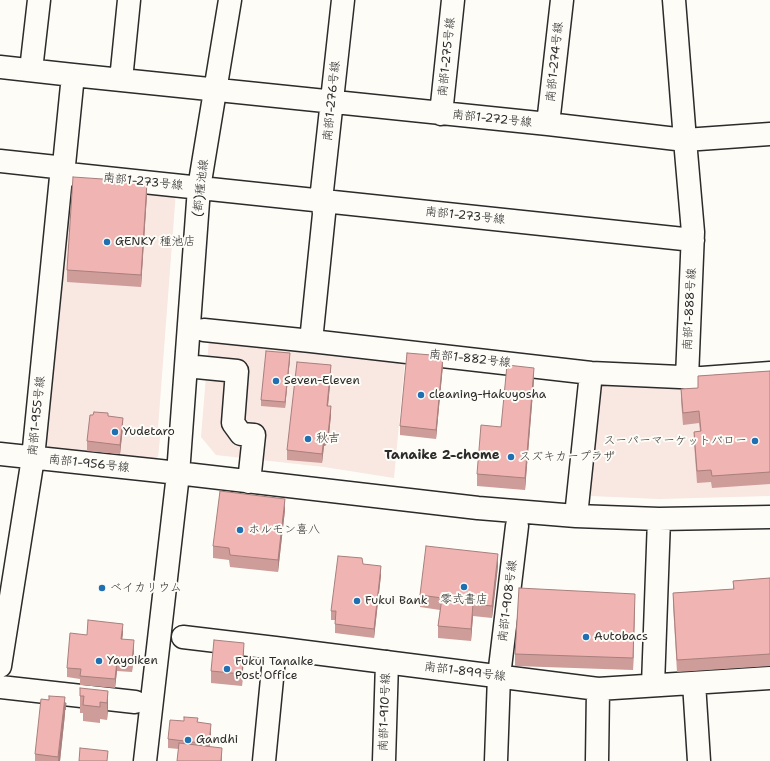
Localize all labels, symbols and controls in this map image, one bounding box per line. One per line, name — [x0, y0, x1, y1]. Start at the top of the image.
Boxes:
street label: 南部1-275号線 — [436, 17, 458, 97]
street label: 南部1-274号線 — [544, 21, 566, 103]
street label: 南部1-276号線 — [321, 60, 343, 142]
street label: 南部1-272号線 — [451, 108, 533, 130]
street label: (都)種池線 — [190, 158, 212, 218]
street label: 南部1-273号線 — [102, 171, 184, 193]
street label: 南部1-273号線 — [424, 205, 506, 227]
place label: GENKY 種池店 — [115, 235, 195, 249]
marker: GENKY 種池店 — [102, 237, 112, 247]
street label: 南部1-888号線 — [681, 267, 699, 351]
street label: 南部1-882号線 — [428, 348, 512, 370]
place label: Seven-Eleven — [284, 374, 360, 388]
street label: 南部1-955号線 — [26, 375, 48, 457]
marker: Seven-Eleven — [271, 376, 281, 386]
place label: cleaning-Hakuyosha — [429, 388, 546, 402]
marker: cleaning-Hakuyosha — [416, 390, 426, 400]
place label: Yudetaro — [123, 425, 175, 439]
marker: Yudetaro — [110, 427, 120, 437]
place label: 秋吉 — [316, 432, 340, 446]
marker: 秋吉 — [303, 434, 313, 444]
place label: スーパーマーケットバロー — [603, 434, 747, 448]
marker: スーパーマーケットバロー — [750, 436, 760, 446]
district label: Tanaike 2-chome — [384, 448, 500, 464]
place label: スズキカープラザ — [519, 450, 615, 464]
marker: スズキカープラザ — [506, 452, 516, 462]
street label: 南部1-956号線 — [48, 453, 130, 475]
place label: ホルモン喜八 — [248, 523, 320, 537]
marker: ホルモン喜八 — [235, 525, 245, 535]
street label: 南部1-908号線 — [496, 559, 520, 643]
place label: ベイカリウム — [110, 581, 182, 595]
marker: 零式書店 — [459, 582, 469, 592]
marker: ベイカリウム — [97, 583, 107, 593]
place label: 零式書店 — [440, 593, 488, 607]
place label: Fukui Bank — [365, 594, 428, 608]
marker: Fukui Bank — [352, 596, 362, 606]
place label: Autobacs — [594, 630, 648, 644]
marker: Autobacs — [581, 632, 591, 642]
place label: Yayoiken — [107, 654, 158, 668]
place label: Fukui Tanaike Post Office — [235, 655, 314, 683]
marker: Yayoiken — [94, 656, 104, 666]
street label: 南部1-899号線 — [423, 660, 507, 684]
marker: Fukui Tanaike Post Office — [222, 664, 232, 674]
street label: 南部1-910号線 — [376, 672, 394, 752]
place label: Gandhi — [196, 733, 238, 747]
marker: Gandhi — [183, 735, 193, 745]

